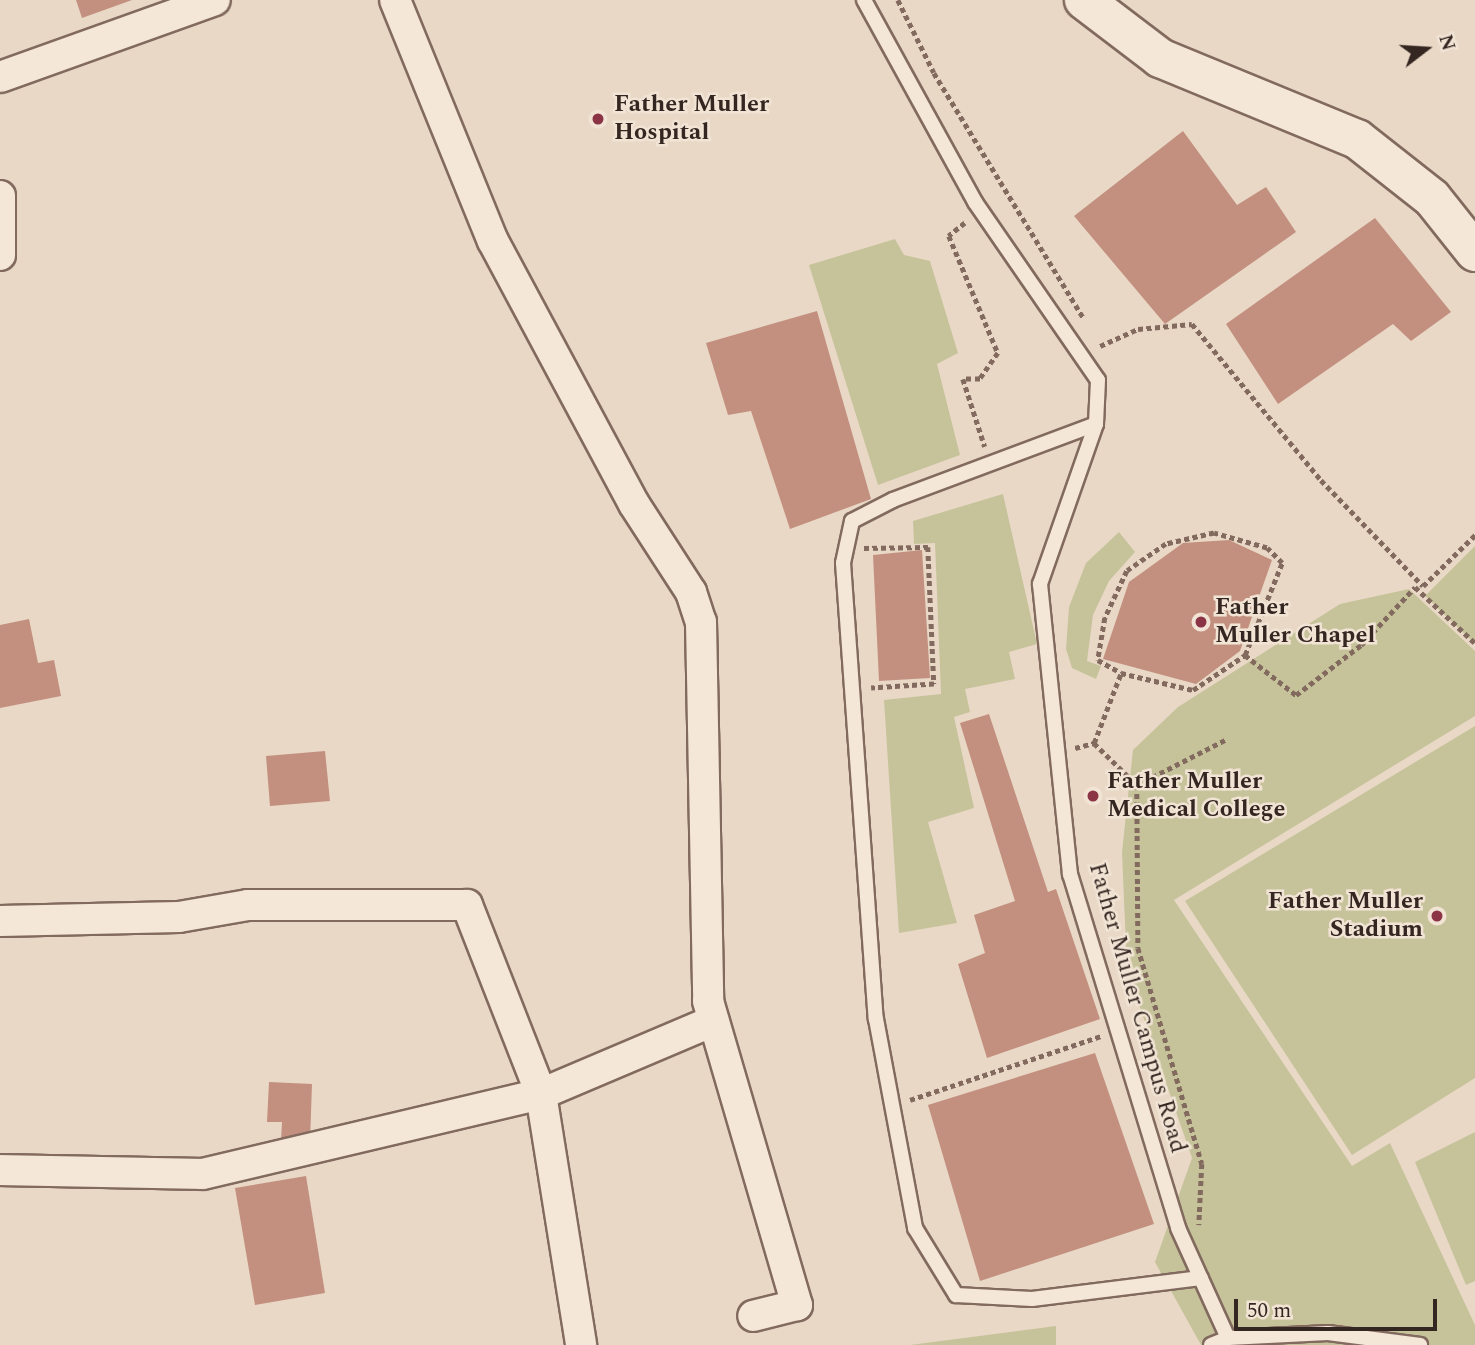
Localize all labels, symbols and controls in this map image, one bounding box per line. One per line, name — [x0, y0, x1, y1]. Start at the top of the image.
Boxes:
north arrow — [1391, 14, 1461, 84]
text: N — [1430, 31, 1463, 54]
place label: Father Muller Hospital — [614, 91, 769, 147]
marker: Father Muller Hospital — [588, 109, 608, 129]
place label: Father Muller Chapel — [1215, 594, 1375, 650]
marker: Father Muller Chapel — [1193, 614, 1209, 630]
place label: Father Muller Medical College — [1107, 768, 1285, 824]
marker: Father Muller Medical College — [1085, 788, 1101, 804]
street label: Father Muller Campus Road — [1082, 860, 1192, 1156]
place label: Father Muller Stadium — [1268, 888, 1423, 944]
marker: Father Muller Stadium — [1429, 908, 1445, 924]
scale bar — [1237, 1286, 1440, 1330]
text: 50 m — [1247, 1295, 1291, 1327]

